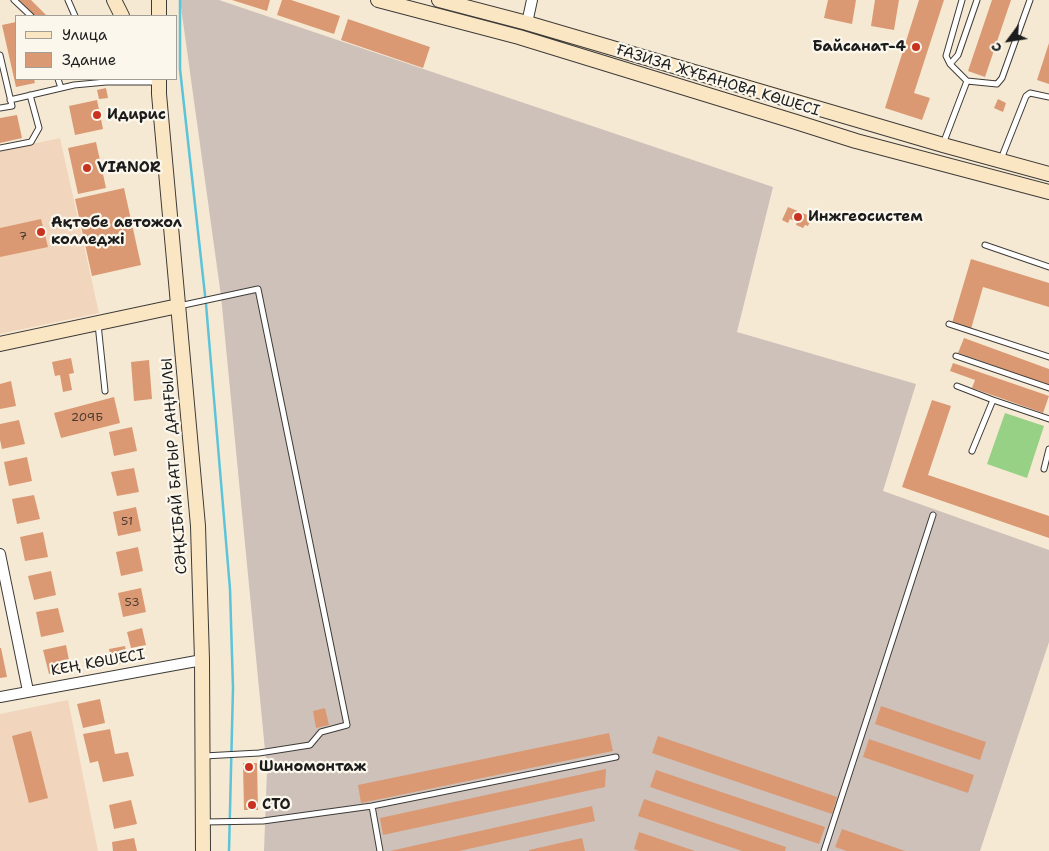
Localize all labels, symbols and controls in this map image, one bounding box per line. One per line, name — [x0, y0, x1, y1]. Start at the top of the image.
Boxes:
legend — [15, 15, 178, 80]
north arrow — [984, 15, 1034, 65]
text: Улица — [62, 25, 107, 45]
place label: Байсанат-4 — [812, 38, 906, 56]
text: С — [986, 39, 1006, 56]
street label: ҒАЗИЗА ЖҰБАНОВА КӨШЕСІ — [614, 41, 822, 121]
marker: Байсанат-4 — [910, 41, 922, 53]
text: Здание — [62, 50, 116, 70]
place label: Идирис — [107, 106, 166, 124]
marker: Идирис — [91, 109, 103, 121]
place label: VIANOR — [97, 159, 161, 177]
marker: VIANOR — [81, 162, 93, 174]
place label: Инжгеосистем — [808, 208, 923, 226]
marker: Инжгеосистем — [792, 211, 804, 223]
place label: Ақтөбе автожол колледжі — [51, 214, 182, 249]
marker: Ақтөбе автожол колледжі — [35, 226, 47, 238]
house number: 7 — [19, 230, 27, 244]
street label: СӘҢКІБАЙ БАТЫР ДАҢҒЫЛЫ — [158, 357, 192, 575]
house number: 209Б — [71, 411, 103, 425]
house number: 51 — [121, 515, 133, 529]
house number: 53 — [124, 596, 140, 610]
street label: КЕҢ КӨШЕСІ — [50, 646, 146, 680]
place label: Шиномонтаж — [259, 758, 366, 776]
marker: Шиномонтаж — [243, 761, 255, 773]
place label: СТО — [262, 796, 290, 814]
marker: СТО — [246, 799, 258, 811]

